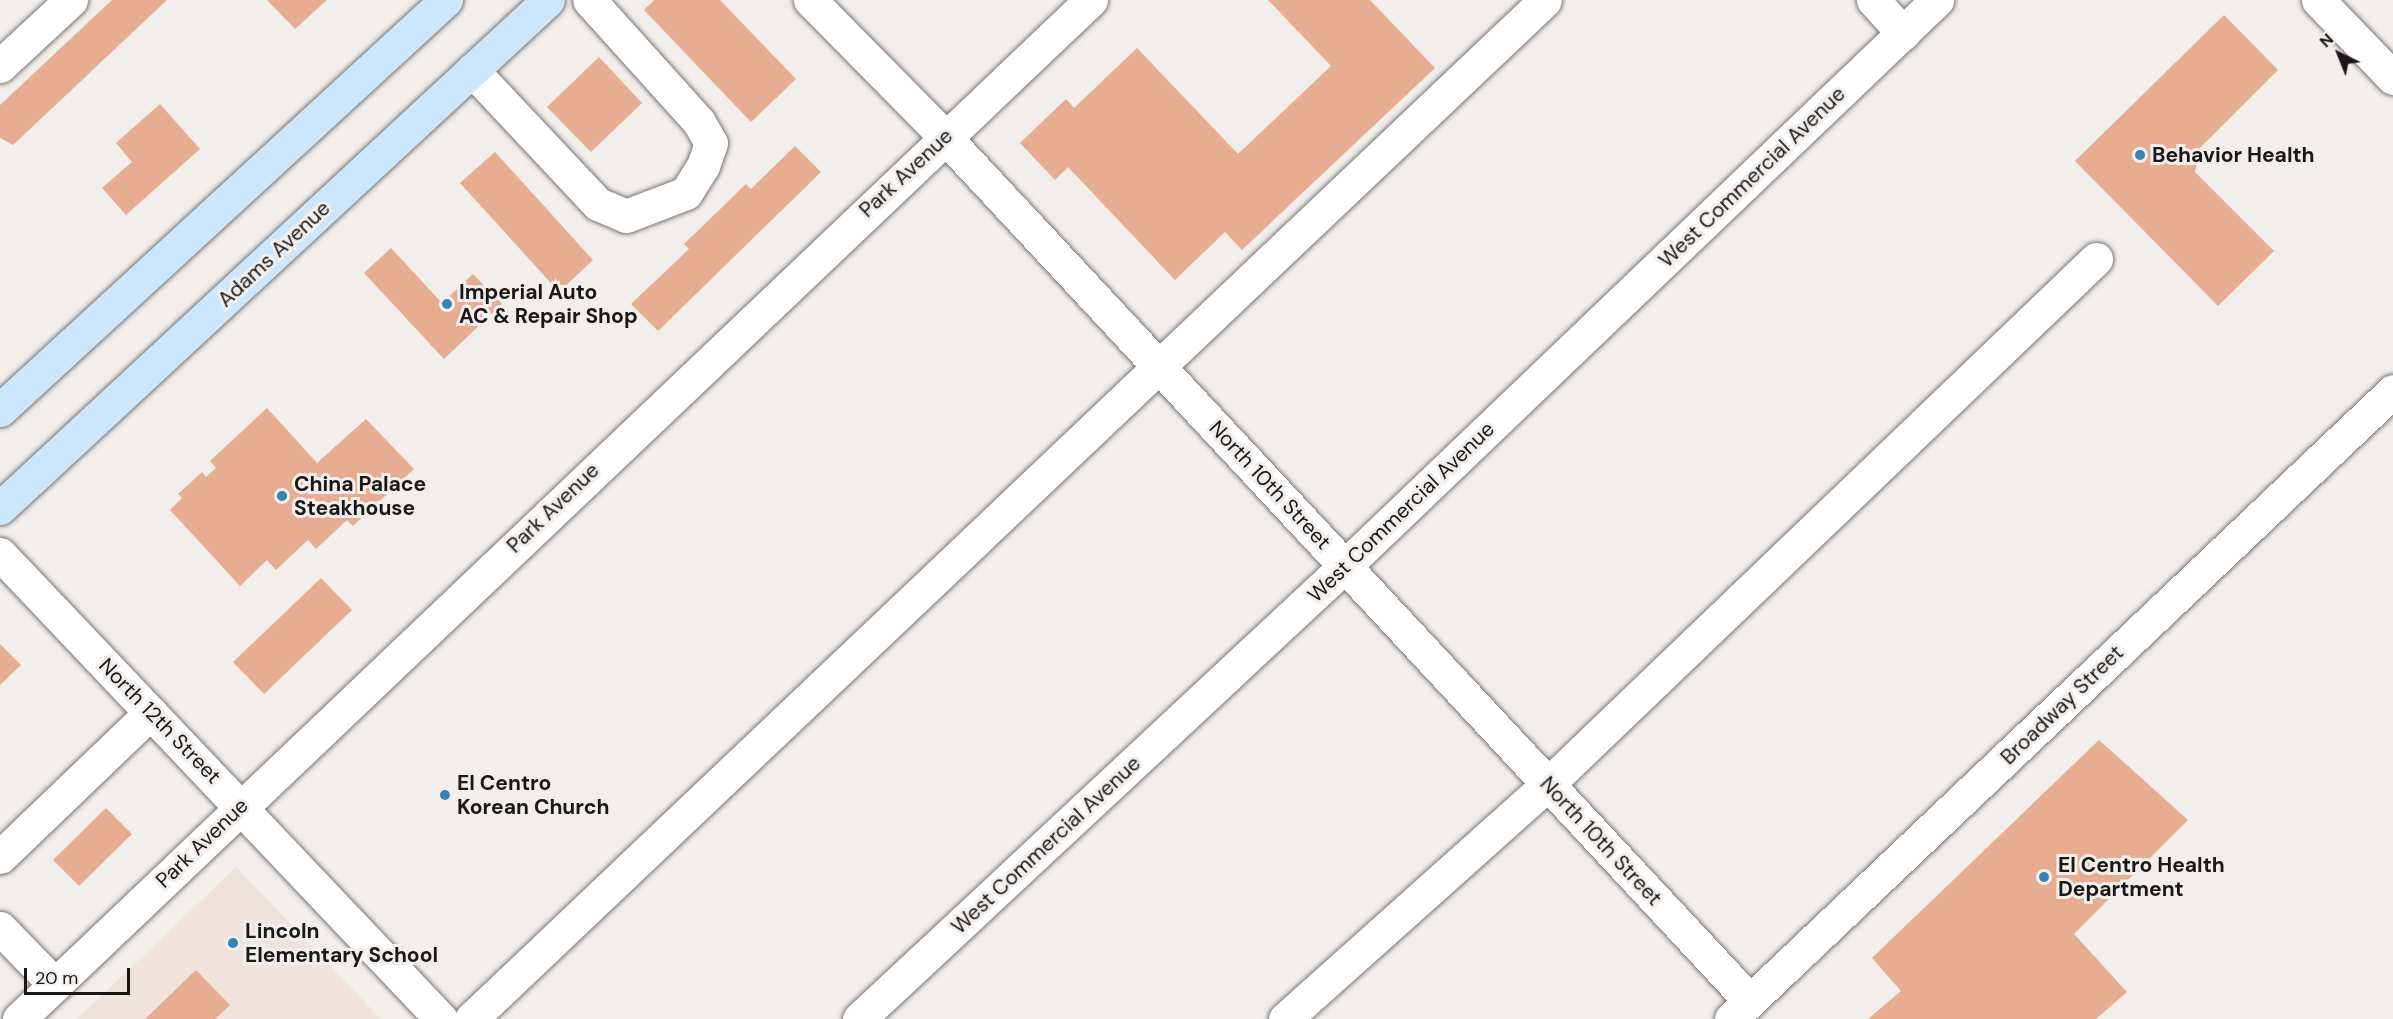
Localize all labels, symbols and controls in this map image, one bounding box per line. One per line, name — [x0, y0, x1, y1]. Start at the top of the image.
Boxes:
north arrow — [2309, 24, 2369, 84]
text: N — [2315, 29, 2338, 52]
street label: West Commercial Avenue — [1654, 81, 1850, 273]
street label: Park Avenue — [854, 123, 958, 223]
place label: Behavior Health — [2152, 142, 2315, 168]
marker: Behavior Health — [2133, 148, 2147, 162]
street label: Adams Avenue — [213, 196, 335, 312]
place label: Imperial Auto AC & Repair Shop — [459, 279, 638, 329]
marker: Imperial Auto AC & Repair Shop — [440, 297, 454, 311]
street label: North 10th Street — [1204, 415, 1336, 555]
street label: West Commercial Avenue — [1303, 416, 1499, 608]
street label: Park Avenue — [502, 458, 604, 558]
place label: China Palace Steakhouse — [294, 471, 426, 521]
marker: China Palace Steakhouse — [275, 489, 289, 503]
street label: Broadway Street — [1995, 640, 2129, 770]
street label: North 12th Street — [94, 653, 226, 789]
street label: West Commercial Avenue — [946, 751, 1146, 939]
place label: El Centro Korean Church — [457, 770, 609, 820]
street label: North 10th Street — [1535, 771, 1667, 911]
marker: El Centro Korean Church — [438, 788, 452, 802]
street label: Park Avenue — [151, 793, 253, 893]
place label: El Centro Health Department — [2058, 852, 2225, 902]
marker: El Centro Health Department — [2035, 868, 2053, 886]
place label: Lincoln Elementary School — [245, 918, 438, 968]
marker: Lincoln Elementary School — [226, 936, 240, 950]
scale bar — [27, 956, 134, 994]
text: 20 m — [35, 966, 78, 990]

